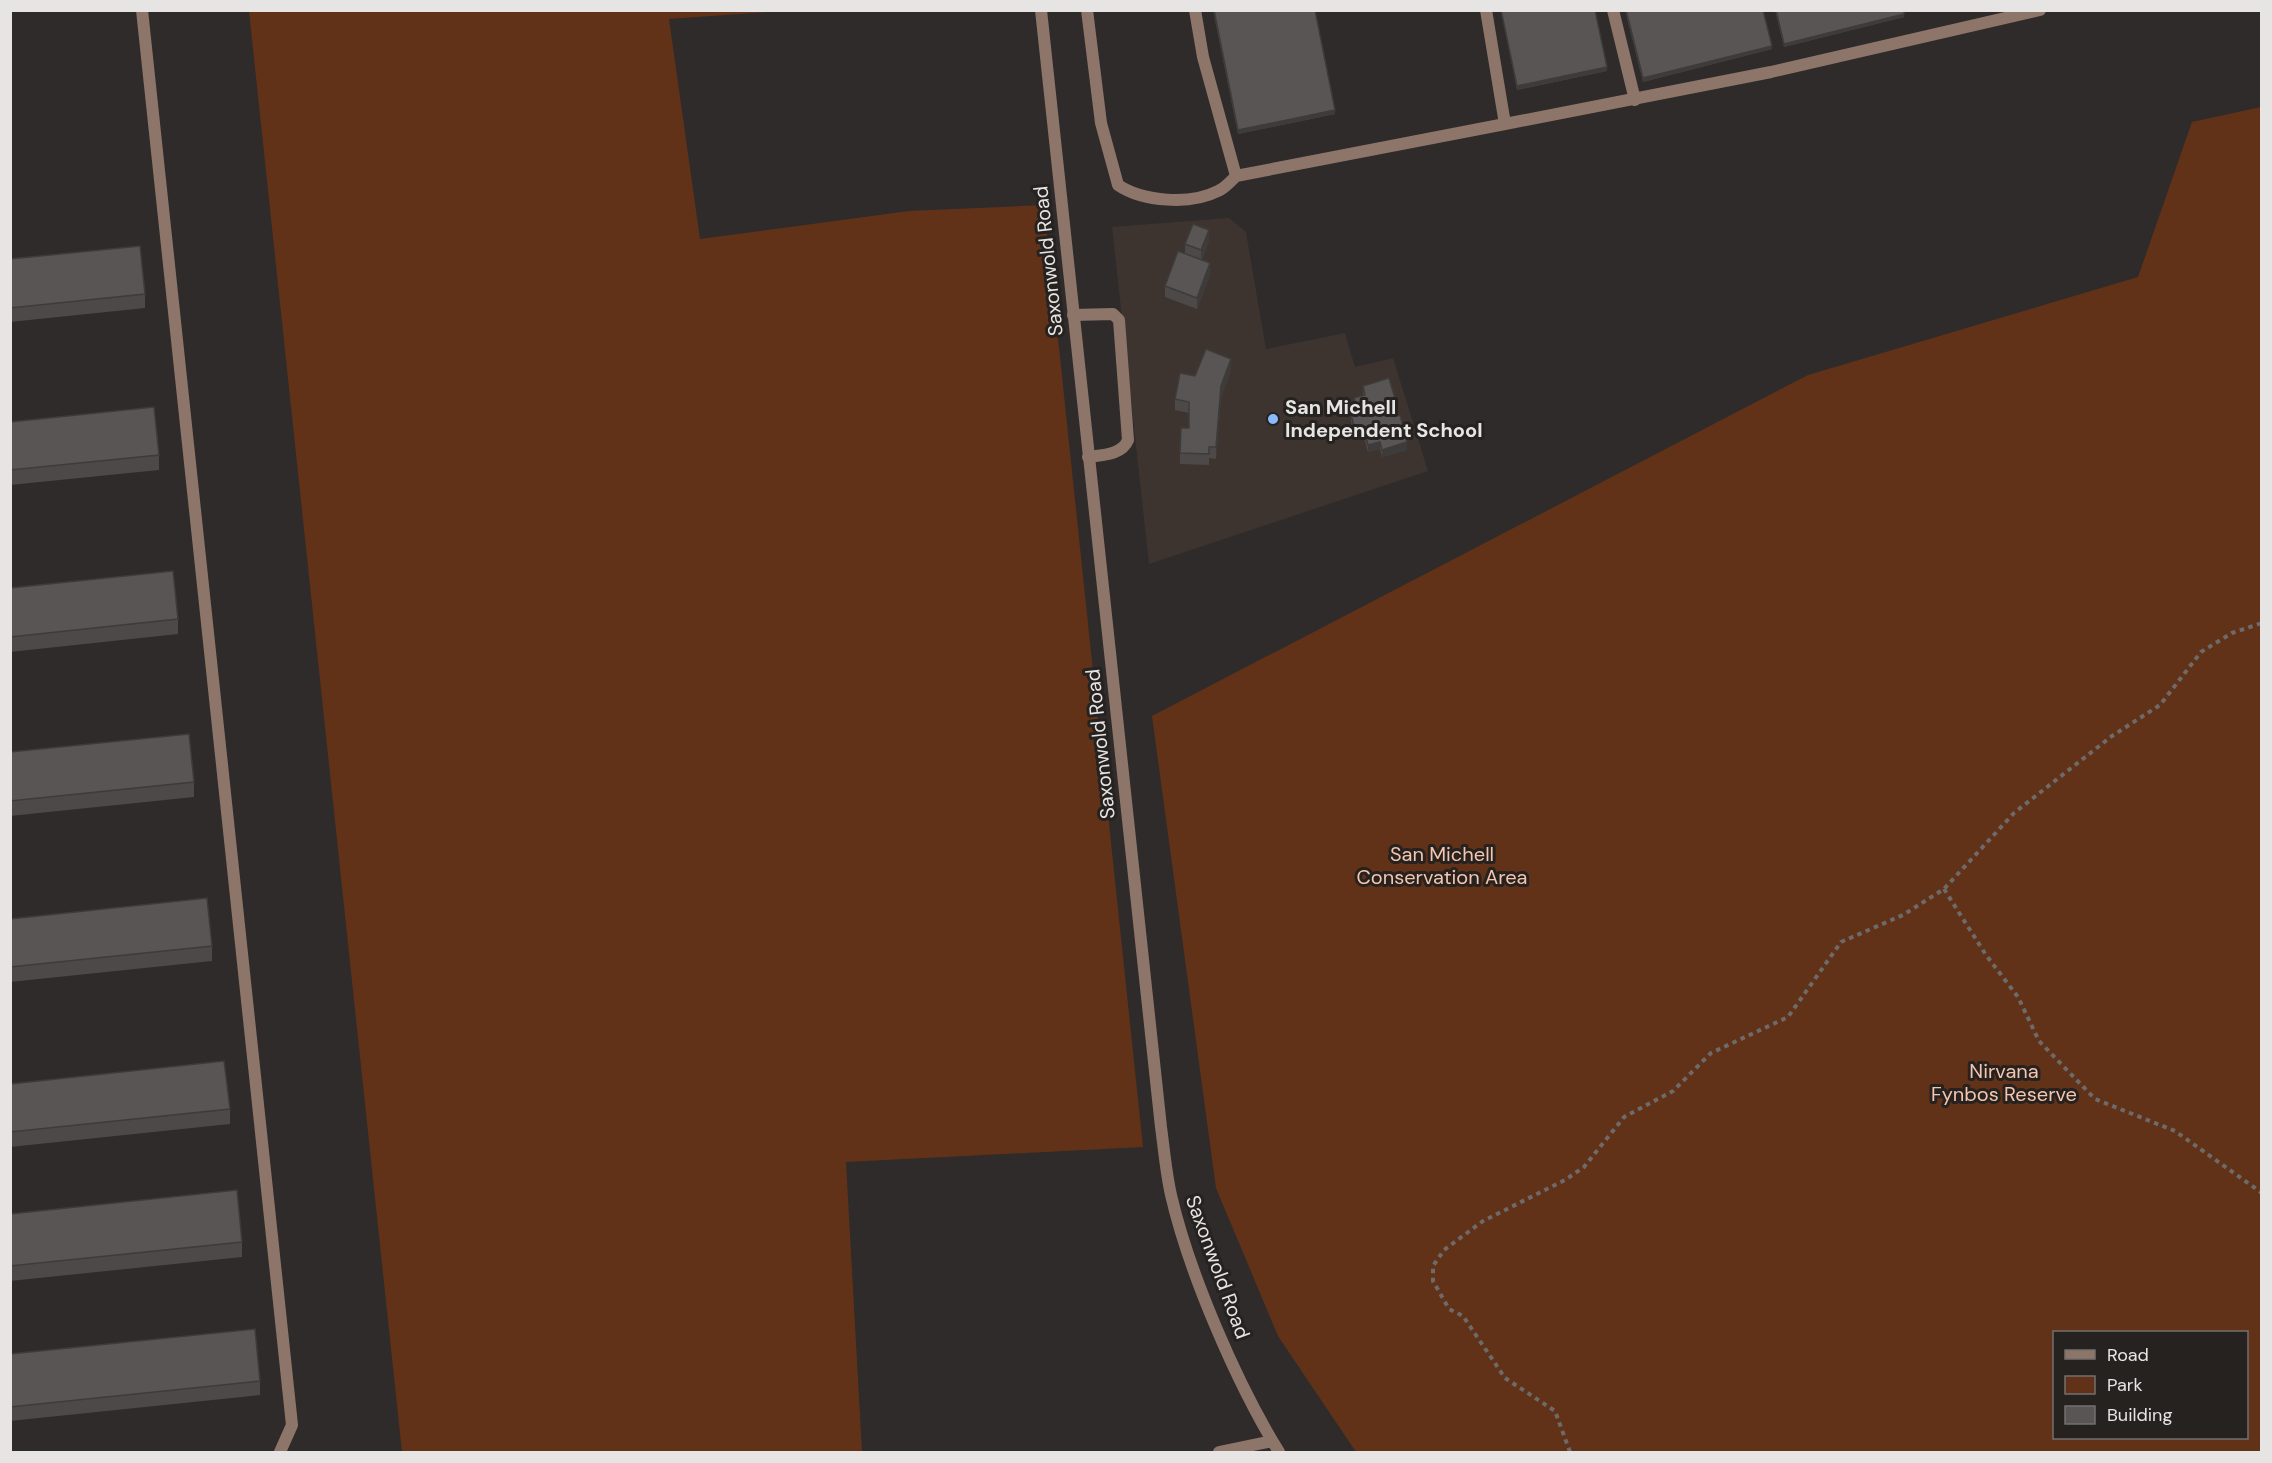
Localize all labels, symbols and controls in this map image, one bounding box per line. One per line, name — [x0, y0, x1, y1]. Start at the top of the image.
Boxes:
street label: Saxonwold Road — [1027, 185, 1069, 337]
place label: San Michell Independent School — [1285, 394, 1483, 443]
marker: San Michell Independent School — [1266, 412, 1280, 426]
street label: Saxonwold Road — [1079, 668, 1121, 820]
park label: San Michell Conservation Area — [1357, 841, 1527, 890]
park label: Nirvana Fynbos Reserve — [1931, 1058, 2077, 1107]
street label: Saxonwold Road — [1180, 1192, 1256, 1342]
legend — [2053, 1331, 2248, 1439]
text: Road — [2107, 1343, 2149, 1367]
text: Park — [2107, 1373, 2143, 1397]
text: Building — [2107, 1403, 2172, 1427]

